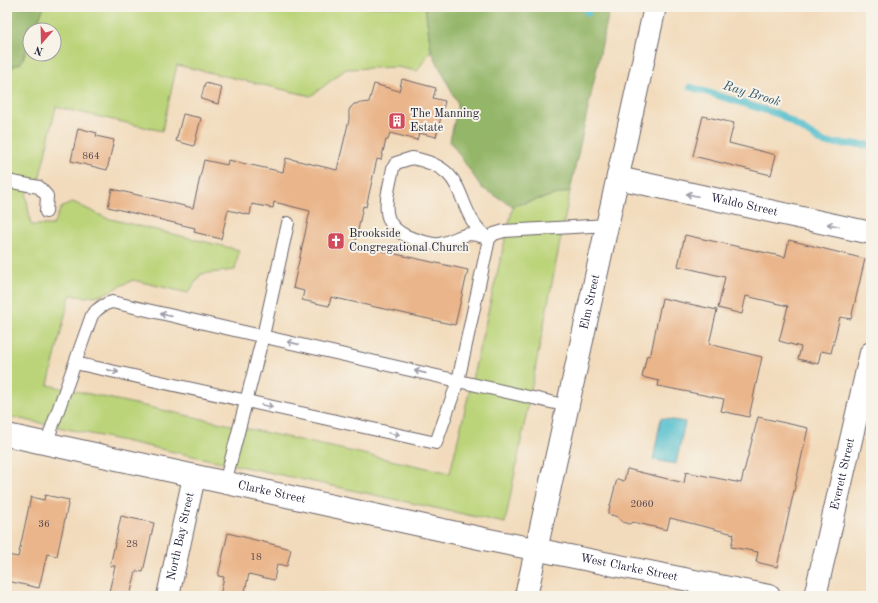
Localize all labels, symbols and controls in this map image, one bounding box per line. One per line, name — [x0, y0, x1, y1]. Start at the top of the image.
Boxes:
north arrow — [22, 22, 62, 62]
text: N — [33, 43, 45, 57]
water label: Ray Brook — [721, 79, 782, 109]
place label: The Manning Estate — [410, 108, 480, 134]
building icon: The Manning Estate — [387, 111, 407, 131]
house number: 864 — [82, 151, 100, 161]
one-way arrow — [686, 190, 699, 198]
street label: Waldo Street — [709, 192, 779, 219]
one-way arrow — [827, 221, 840, 229]
place label: Brookside Congregational Church — [349, 228, 469, 254]
church icon: Brookside Congregational Church — [326, 231, 346, 251]
street label: Elm Street — [579, 273, 602, 331]
one-way arrow — [160, 310, 173, 318]
one-way arrow — [287, 339, 300, 346]
one-way arrow — [106, 368, 119, 376]
one-way arrow — [414, 368, 427, 375]
one-way arrow — [260, 402, 273, 410]
one-way arrow — [387, 430, 400, 438]
street label: Everett Street — [829, 437, 857, 511]
street label: Clarke Street — [237, 480, 307, 506]
street label: North Bay Street — [166, 491, 196, 582]
house number: 2060 — [630, 499, 654, 509]
house number: 36 — [38, 519, 50, 529]
house number: 28 — [126, 539, 138, 549]
house number: 18 — [250, 552, 262, 562]
street label: West Clarke Street — [579, 552, 679, 584]

